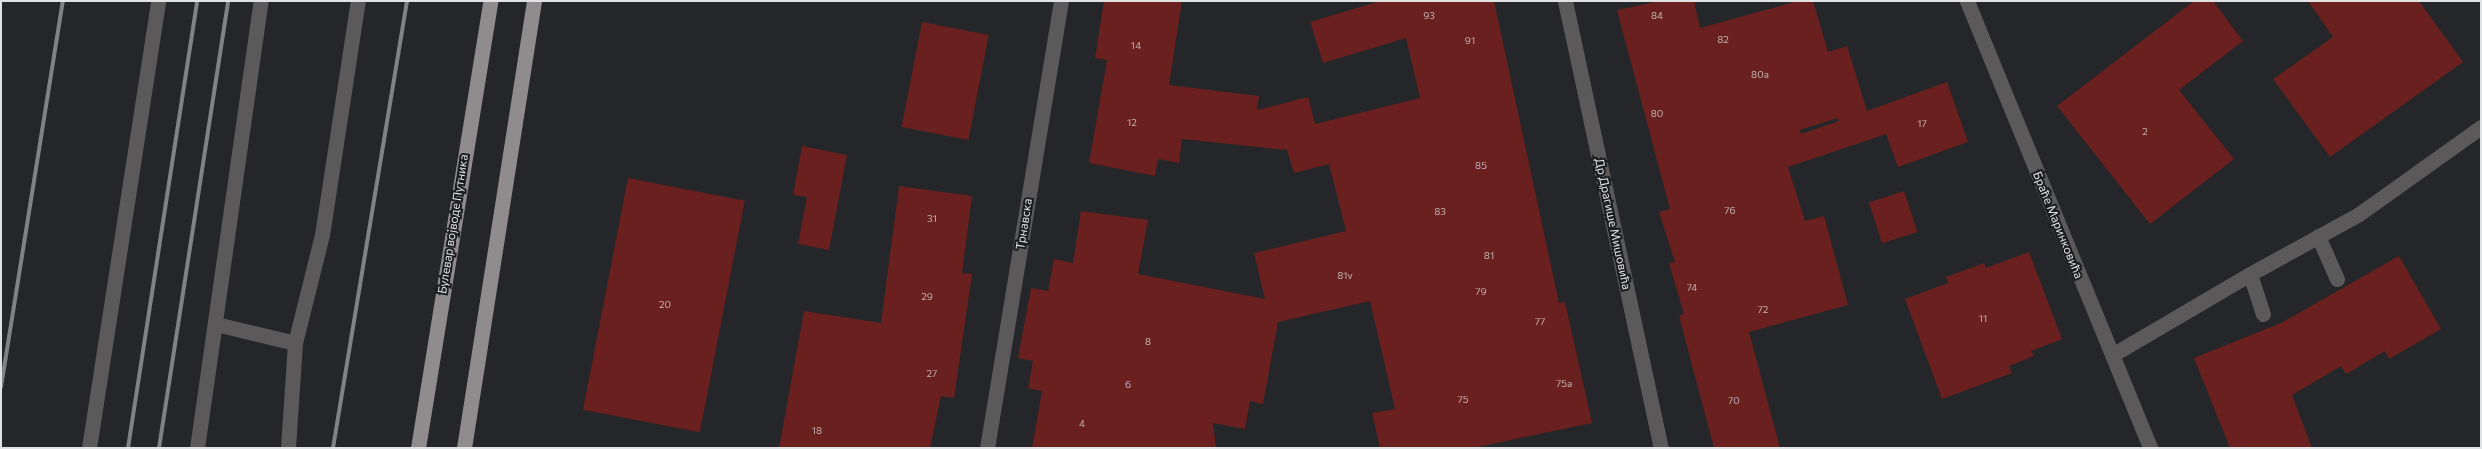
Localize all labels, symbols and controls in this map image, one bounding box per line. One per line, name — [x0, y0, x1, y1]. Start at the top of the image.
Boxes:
house number: 93 — [1423, 10, 1435, 22]
house number: 84 — [1651, 10, 1663, 22]
house number: 82 — [1717, 34, 1729, 46]
house number: 91 — [1465, 35, 1475, 47]
house number: 14 — [1131, 40, 1141, 52]
house number: 80a — [1751, 69, 1769, 81]
house number: 80 — [1651, 108, 1663, 120]
house number: 12 — [1127, 117, 1137, 129]
house number: 17 — [1917, 118, 1927, 130]
house number: 2 — [2142, 126, 2148, 138]
street label: Булевар војводе Путника — [435, 153, 471, 295]
street label: Др Драгише Мишовића — [1592, 157, 1634, 291]
house number: 85 — [1475, 160, 1487, 172]
street label: Браће Маринковића — [2030, 169, 2086, 281]
street label: Трнавска — [1013, 197, 1035, 251]
house number: 76 — [1724, 205, 1736, 217]
house number: 83 — [1434, 206, 1446, 218]
house number: 31 — [927, 213, 937, 225]
house number: 81 — [1484, 250, 1494, 262]
house number: 81v — [1337, 270, 1353, 282]
house number: 74 — [1687, 282, 1697, 294]
house number: 79 — [1475, 286, 1487, 298]
house number: 29 — [921, 291, 933, 303]
house number: 20 — [659, 299, 671, 311]
house number: 72 — [1758, 304, 1768, 316]
house number: 11 — [1979, 313, 1987, 325]
house number: 77 — [1535, 316, 1545, 328]
house number: 8 — [1145, 336, 1151, 348]
house number: 27 — [927, 368, 937, 380]
house number: 75a — [1556, 378, 1572, 390]
house number: 6 — [1125, 379, 1131, 391]
house number: 75 — [1458, 394, 1468, 406]
house number: 70 — [1728, 395, 1740, 407]
house number: 4 — [1079, 418, 1085, 430]
house number: 18 — [812, 425, 822, 437]

